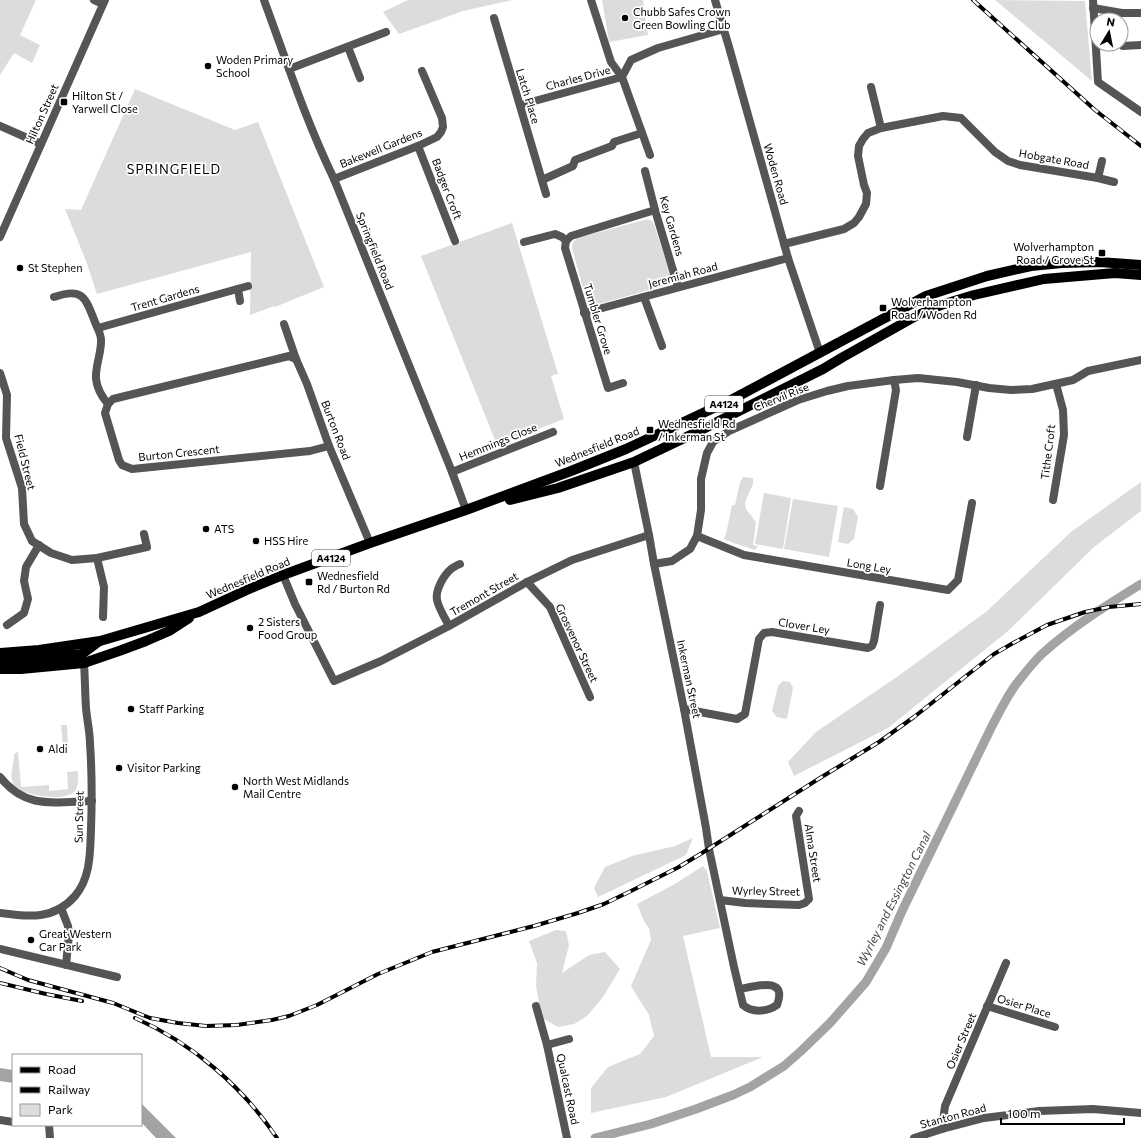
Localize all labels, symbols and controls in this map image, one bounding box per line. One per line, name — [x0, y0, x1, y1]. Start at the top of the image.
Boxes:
place label: Chubb Safes Crown Green Bowling Club — [633, 5, 731, 31]
north arrow — [1089, 12, 1129, 52]
marker: Chubb Safes Crown Green Bowling Club — [620, 13, 630, 23]
text: N — [1106, 15, 1116, 29]
place label: Woden Primary School — [216, 53, 293, 79]
marker: Woden Primary School — [203, 61, 213, 71]
street label: Charles Drive — [544, 63, 612, 92]
street label: Latch Place — [514, 67, 543, 125]
street label: Hilton Street — [23, 81, 61, 146]
place label: Hilton St / Yarwell Close — [72, 89, 138, 115]
marker: Hilton St / Yarwell Close — [59, 97, 69, 107]
street label: Bakewell Gardens — [338, 125, 424, 170]
street label: Woden Road — [762, 142, 791, 206]
street label: Hobgate Road — [1018, 146, 1090, 171]
street label: Badger Croft — [430, 156, 465, 222]
district label: SPRINGFIELD — [127, 161, 221, 177]
street label: Key Gardens — [658, 194, 687, 257]
street label: Springfield Road — [354, 210, 397, 291]
place label: Wolverhampton Road / Grove St — [1013, 240, 1094, 266]
marker: Wolverhampton Road / Grove St — [1097, 248, 1107, 258]
street label: Jeremiah Road — [647, 259, 719, 291]
place label: St Stephen — [28, 261, 82, 274]
marker: St Stephen — [15, 263, 25, 273]
street label: Trent Gardens — [129, 282, 201, 313]
street label: Tumbler Grove — [582, 282, 615, 356]
place label: Wolverhampton Road / Woden Rd — [891, 295, 977, 321]
marker: Wolverhampton Road / Woden Rd — [878, 303, 888, 313]
street label: Chervil Rise — [751, 379, 811, 414]
road number: A4124 — [705, 396, 743, 412]
street label: Burton Road — [319, 398, 354, 461]
place label: Wednesfield Rd / Inkerman St — [658, 417, 735, 443]
street label: Hemmings Close — [457, 420, 539, 463]
street label: Tithe Croft — [1038, 423, 1057, 480]
street label: Wednesfield Road — [553, 424, 641, 469]
marker: Wednesfield Rd / Inkerman St — [645, 425, 655, 435]
street label: Field Street — [12, 433, 39, 492]
street label: Burton Crescent — [138, 442, 221, 463]
place label: ATS — [214, 522, 234, 535]
marker: ATS — [201, 524, 211, 534]
place label: HSS Hire — [264, 534, 309, 547]
marker: HSS Hire — [251, 536, 261, 546]
road number: A4124 — [312, 550, 350, 566]
street label: Wednesfield Road — [204, 554, 292, 601]
street label: Long Ley — [846, 555, 893, 576]
place label: Wednesfield Rd / Burton Rd — [317, 569, 390, 595]
street label: Tremont Street — [447, 569, 520, 618]
marker: Wednesfield Rd / Burton Rd — [304, 577, 314, 587]
street label: Grosvenor Street — [554, 601, 602, 685]
place label: 2 Sisters Food Group — [258, 615, 317, 641]
street label: Clover Ley — [777, 615, 831, 636]
marker: 2 Sisters Food Group — [245, 623, 255, 633]
street label: Inkerman Street — [675, 638, 704, 720]
place label: Staff Parking — [139, 702, 204, 715]
marker: Staff Parking — [126, 704, 136, 714]
place label: Aldi — [48, 742, 68, 755]
marker: Aldi — [35, 744, 45, 754]
place label: Visitor Parking — [127, 761, 201, 774]
marker: Visitor Parking — [114, 763, 124, 773]
place label: North West Midlands Mail Centre — [243, 774, 349, 800]
marker: North West Midlands Mail Centre — [230, 782, 240, 792]
street label: Sun Street — [72, 790, 85, 843]
street label: Alma Street — [802, 823, 825, 884]
water label: Wyrley and Essington Canal — [853, 828, 934, 968]
street label: Wyrley Street — [732, 883, 801, 898]
place label: Great Western Car Park — [39, 927, 112, 953]
marker: Great Western Car Park — [26, 935, 36, 945]
street label: Osier Place — [996, 991, 1053, 1020]
street label: Osier Street — [943, 1010, 978, 1071]
street label: Qualcast Road — [555, 1052, 582, 1126]
legend — [12, 1054, 142, 1126]
text: Road — [48, 1062, 76, 1076]
text: Railway — [48, 1082, 90, 1096]
street label: Stanton Road — [918, 1100, 987, 1131]
scale bar — [1001, 1100, 1124, 1126]
text: Park — [48, 1102, 74, 1116]
text: 100 m — [1007, 1106, 1041, 1120]

